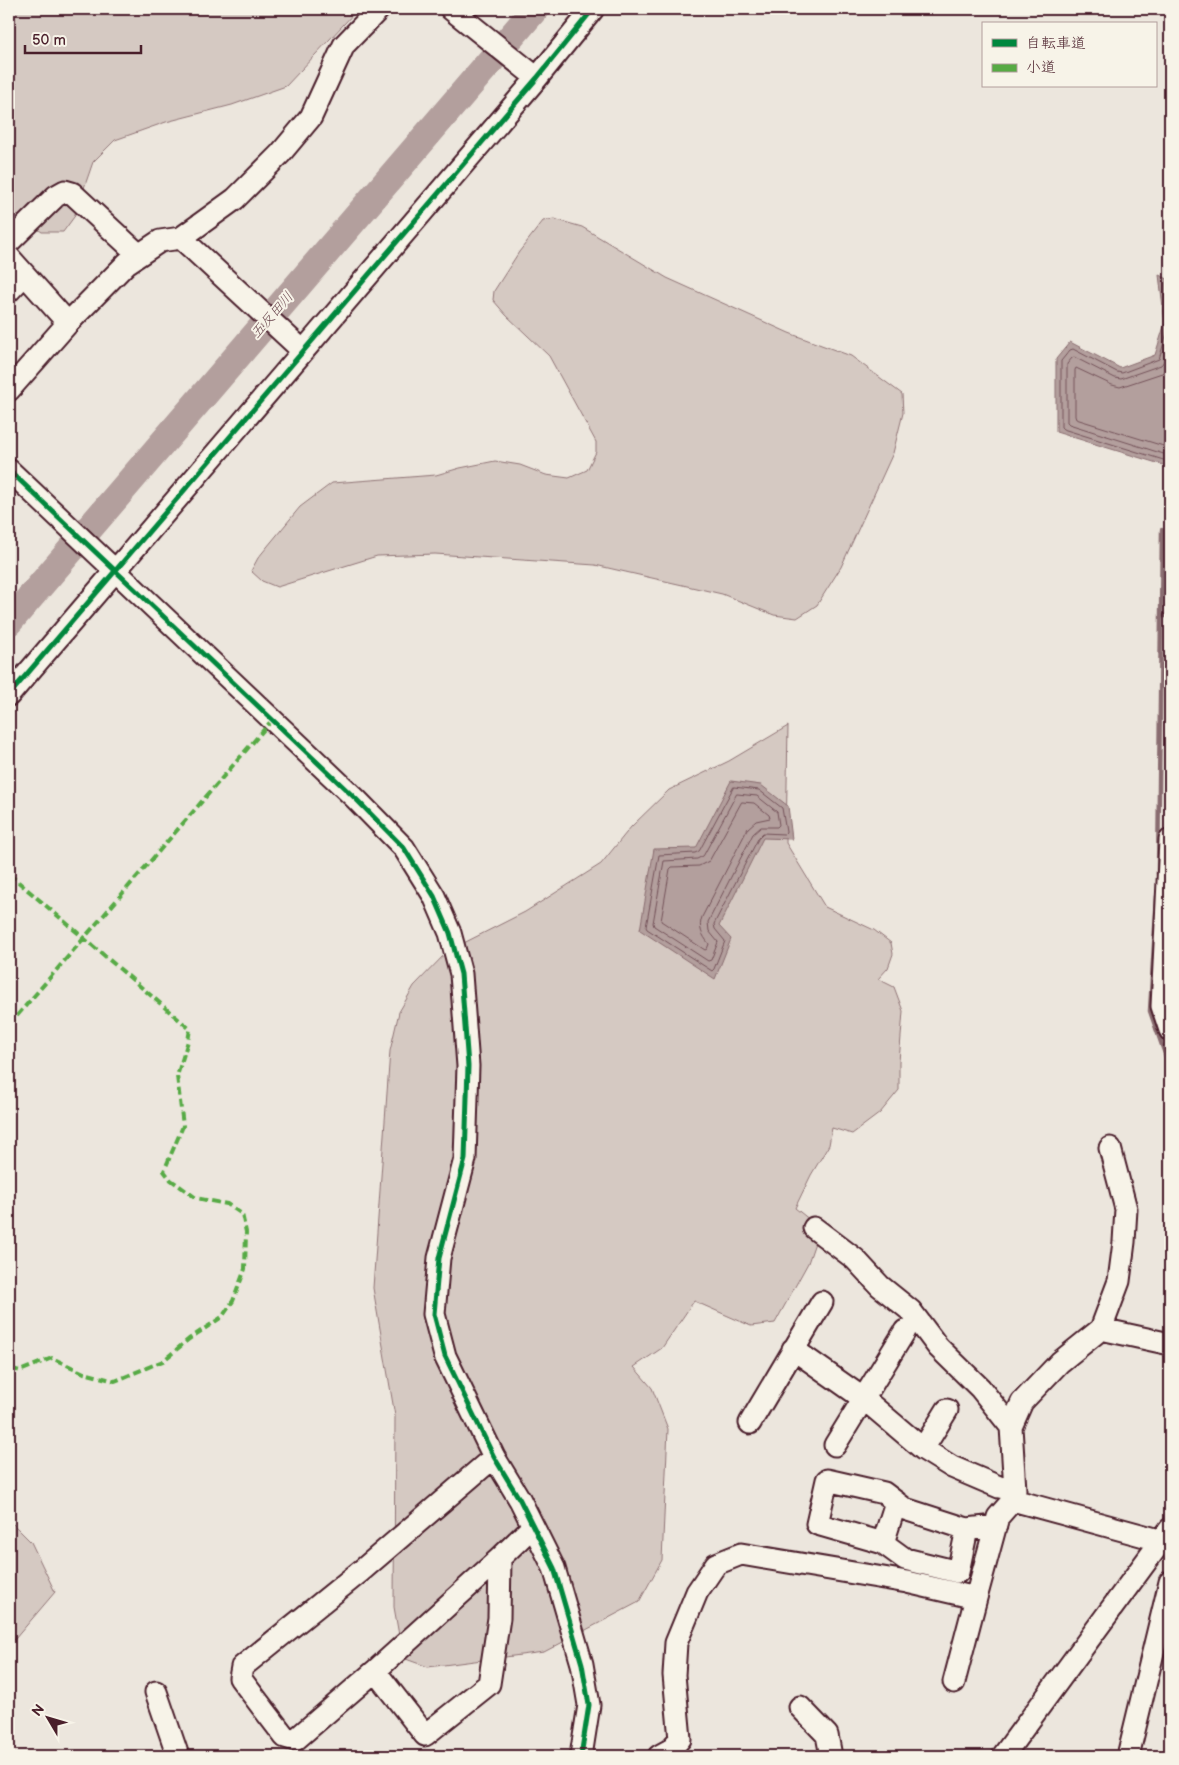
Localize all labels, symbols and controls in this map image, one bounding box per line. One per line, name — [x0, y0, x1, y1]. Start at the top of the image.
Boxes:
scale bar — [25, 22, 141, 54]
legend — [982, 22, 1156, 88]
text: 50 m — [32, 31, 66, 50]
text: 自転車道 — [1026, 34, 1086, 53]
text: 小道 — [1026, 58, 1056, 77]
water label: 五反田川 — [247, 288, 297, 342]
north arrow — [22, 1692, 72, 1742]
text: N — [28, 1701, 48, 1720]

